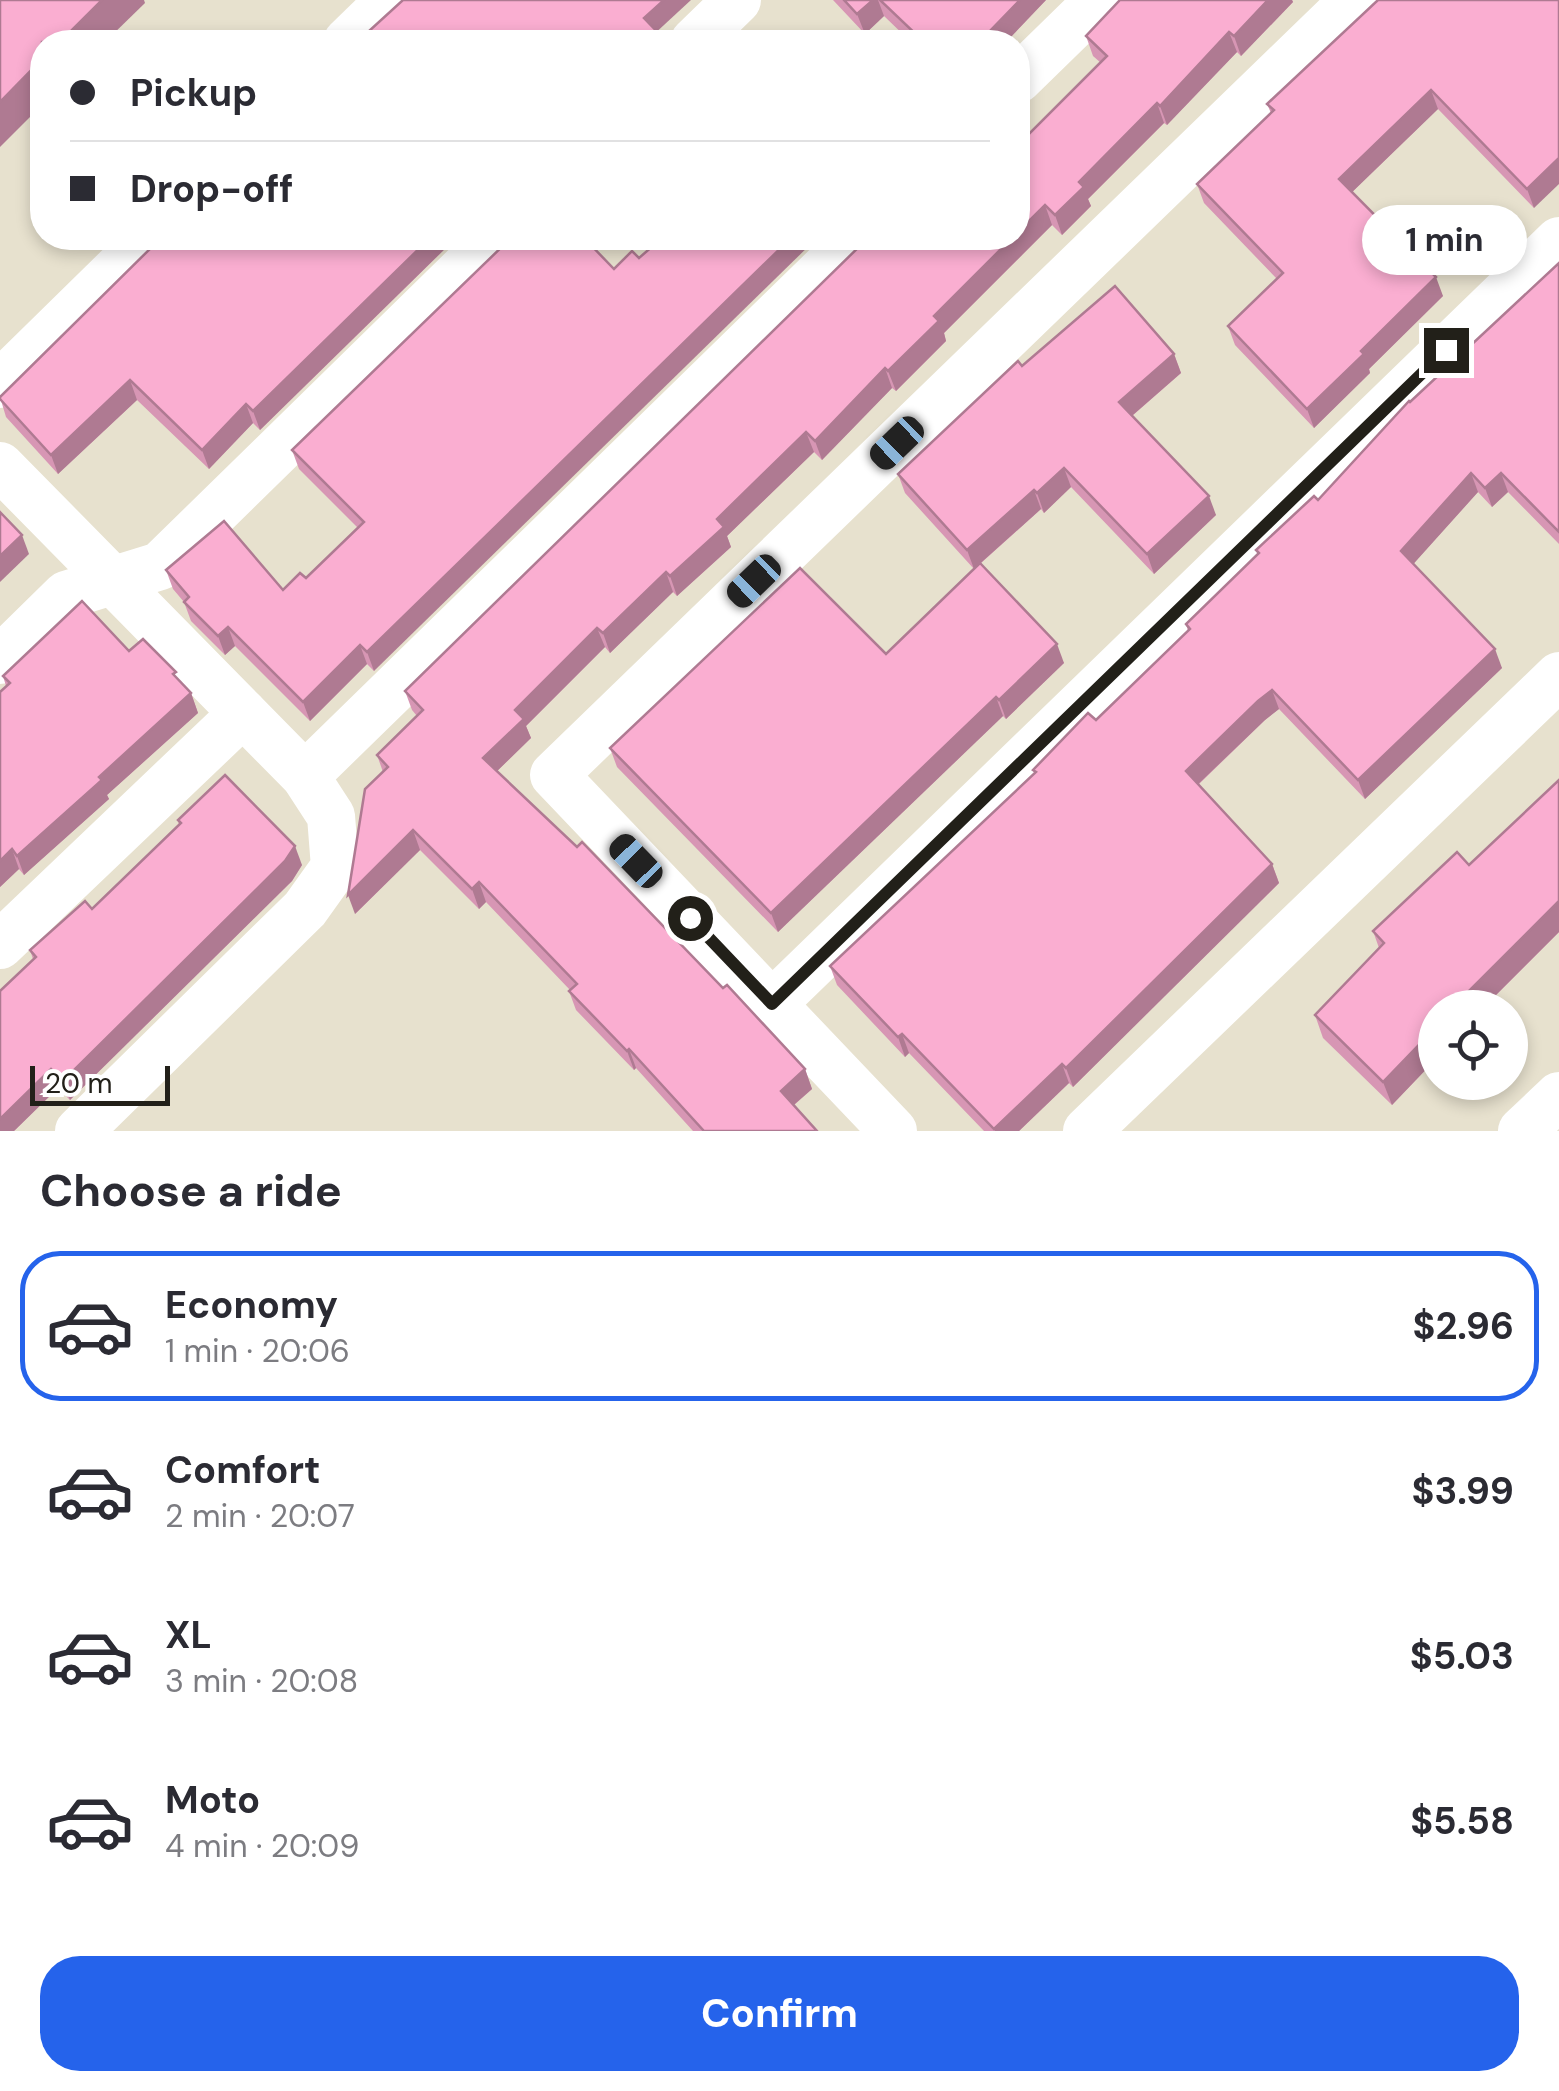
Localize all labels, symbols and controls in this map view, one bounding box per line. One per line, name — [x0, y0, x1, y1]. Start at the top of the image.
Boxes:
text: Pickup — [130, 68, 257, 118]
text: Drop-off — [130, 164, 293, 214]
callout: 1 min — [1364, 205, 1528, 275]
text: 1 min — [1406, 219, 1483, 261]
route end — [1424, 328, 1469, 373]
car — [865, 411, 929, 475]
car — [722, 549, 786, 613]
car — [604, 829, 668, 893]
route start — [668, 896, 713, 941]
map controls — [1418, 990, 1528, 1100]
button: locate — [1418, 990, 1528, 1100]
scale bar — [30, 1061, 170, 1106]
text: 20 m — [45, 1065, 112, 1102]
text: Choose a ride — [40, 1161, 342, 1220]
text: Economy — [165, 1280, 338, 1330]
icon: car — [45, 1281, 135, 1371]
text: $2.96 — [1412, 1301, 1514, 1351]
text: 1 min · 20:06 — [165, 1330, 350, 1372]
text: Comfort — [165, 1445, 321, 1495]
icon: car — [45, 1446, 135, 1536]
text: $3.99 — [1411, 1466, 1514, 1516]
text: 2 min · 20:07 — [165, 1495, 355, 1537]
text: XL — [165, 1610, 212, 1660]
icon: car — [45, 1611, 135, 1701]
text: $5.03 — [1410, 1631, 1514, 1681]
text: 3 min · 20:08 — [165, 1660, 358, 1702]
text: Moto — [165, 1775, 260, 1825]
icon: car — [45, 1776, 135, 1866]
text: $5.58 — [1410, 1796, 1514, 1846]
text: 4 min · 20:09 — [165, 1825, 359, 1867]
button: Confirm — [40, 1956, 1519, 2071]

